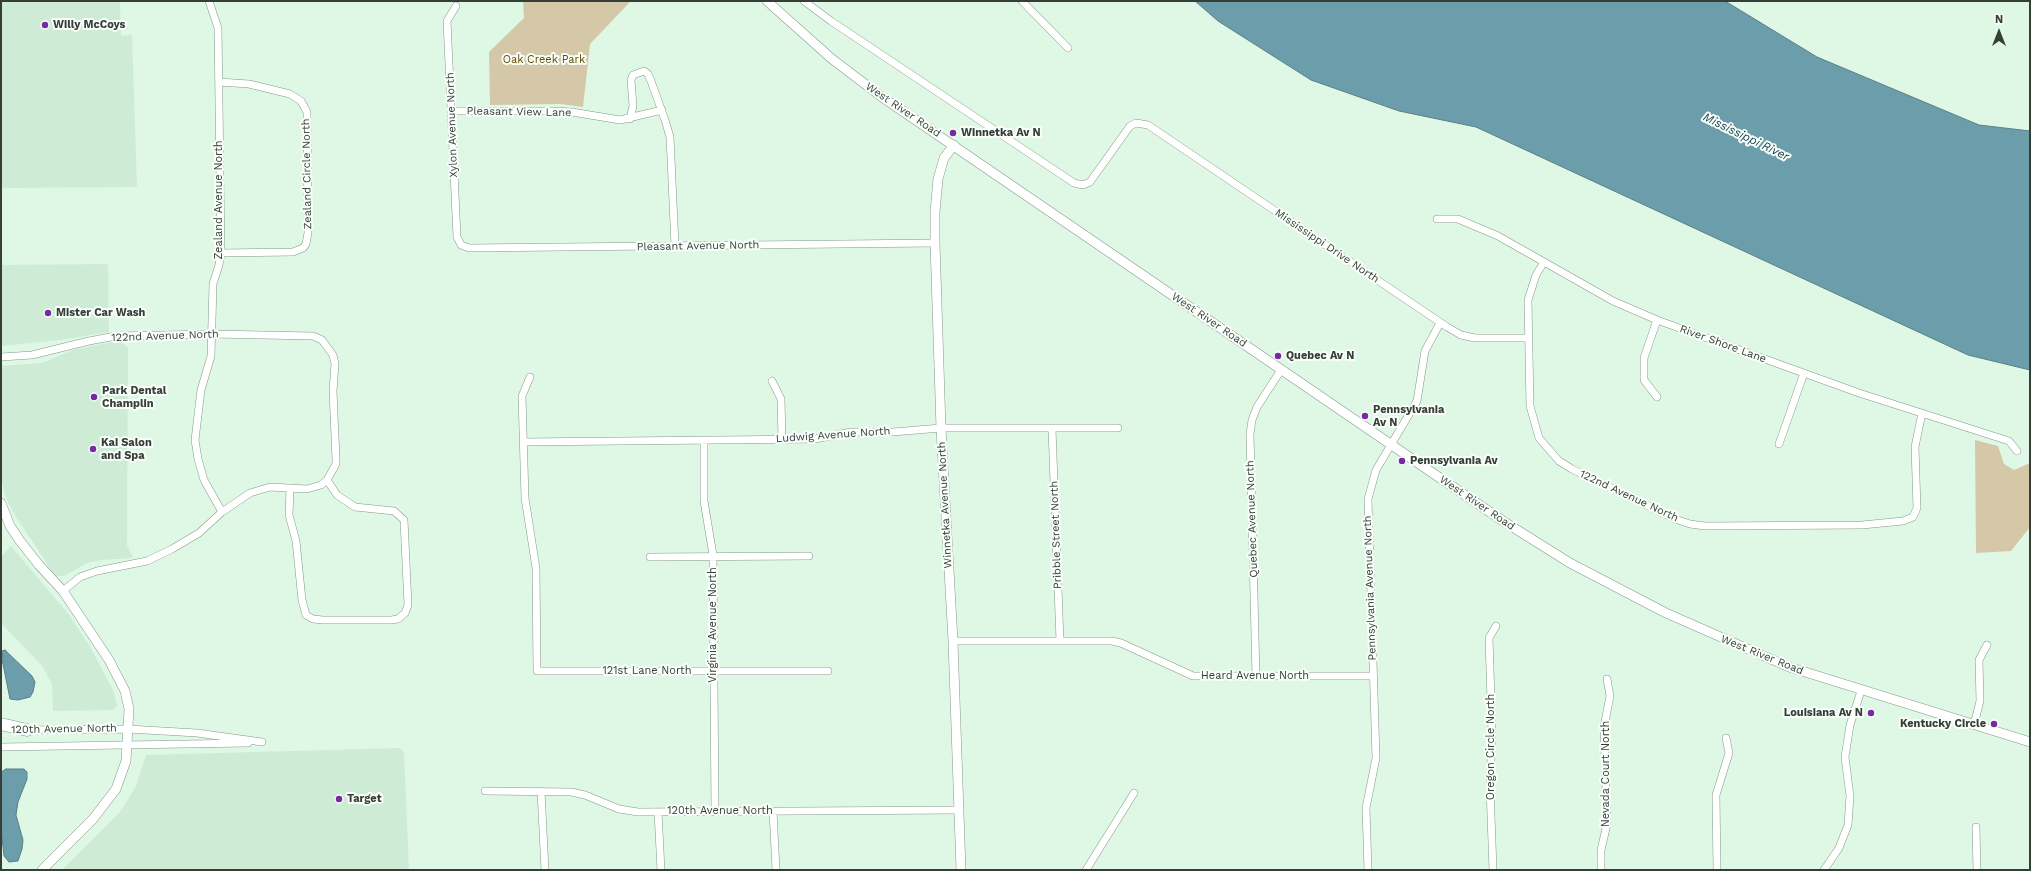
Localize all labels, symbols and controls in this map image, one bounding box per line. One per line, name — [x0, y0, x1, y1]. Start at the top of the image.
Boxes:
north arrow — [1979, 12, 2019, 52]
text: N — [1995, 13, 2003, 26]
place label: Willy McCoys — [53, 18, 125, 32]
marker: Willy McCoys — [40, 20, 50, 30]
park label: Oak Creek Park — [503, 53, 585, 67]
street label: Xylon Avenue North — [444, 72, 460, 178]
street label: West River Road — [863, 80, 943, 140]
street label: Pleasant View Lane — [466, 104, 572, 120]
water label: Mississippi River — [1701, 110, 1791, 164]
street label: Zealand Circle North — [299, 118, 315, 230]
place label: Winnetka Av N — [961, 126, 1041, 140]
marker: Winnetka Av N — [948, 128, 958, 138]
street label: Zealand Avenue North — [212, 140, 226, 260]
street label: Mississippi Drive North — [1272, 206, 1382, 286]
street label: Pleasant Avenue North — [637, 238, 759, 254]
street label: West River Road — [1169, 290, 1249, 350]
place label: Mister Car Wash — [56, 306, 145, 320]
marker: Mister Car Wash — [43, 308, 53, 318]
street label: River Shore Lane — [1678, 322, 1768, 366]
street label: 122nd Avenue North — [111, 328, 219, 344]
place label: Quebec Av N — [1286, 349, 1354, 363]
marker: Quebec Av N — [1273, 351, 1283, 361]
place label: Park Dental Champlin — [102, 384, 166, 410]
marker: Park Dental Champlin — [89, 392, 99, 402]
place label: Pennsylvania Av N — [1373, 403, 1444, 429]
marker: Pennsylvania Av N — [1360, 411, 1370, 421]
street label: Ludwig Avenue North — [775, 424, 891, 446]
place label: Kai Salon and Spa — [101, 436, 152, 462]
street label: Winnetka Avenue North — [935, 441, 955, 569]
marker: Kai Salon and Spa — [88, 444, 98, 454]
place label: Pennsylvania Av — [1410, 454, 1498, 468]
marker: Pennsylvania Av — [1397, 456, 1407, 466]
street label: Quebec Avenue North — [1243, 460, 1261, 578]
street label: 122nd Avenue North — [1578, 467, 1680, 525]
street label: West River Road — [1437, 473, 1517, 533]
street label: Pribble Street North — [1048, 481, 1064, 589]
street label: Pennsylvania Avenue North — [1361, 515, 1379, 661]
street label: Virginia Avenue North — [706, 567, 720, 683]
street label: West River Road — [1719, 632, 1805, 678]
street label: 121st Lane North — [602, 664, 692, 678]
street label: Heard Avenue North — [1201, 669, 1309, 683]
street label: Oregon Circle North — [1484, 694, 1498, 800]
place label: Louisiana Av N — [1784, 706, 1863, 720]
marker: Louisiana Av N — [1866, 708, 1876, 718]
place label: Kentucky Circle — [1900, 717, 1986, 731]
marker: Kentucky Circle — [1989, 719, 1999, 729]
street label: 120th Avenue North — [11, 721, 117, 737]
street label: Nevada Court North — [1599, 721, 1613, 827]
place label: Target — [347, 792, 381, 806]
marker: Target — [334, 794, 344, 804]
street label: 120th Avenue North — [667, 804, 773, 818]

